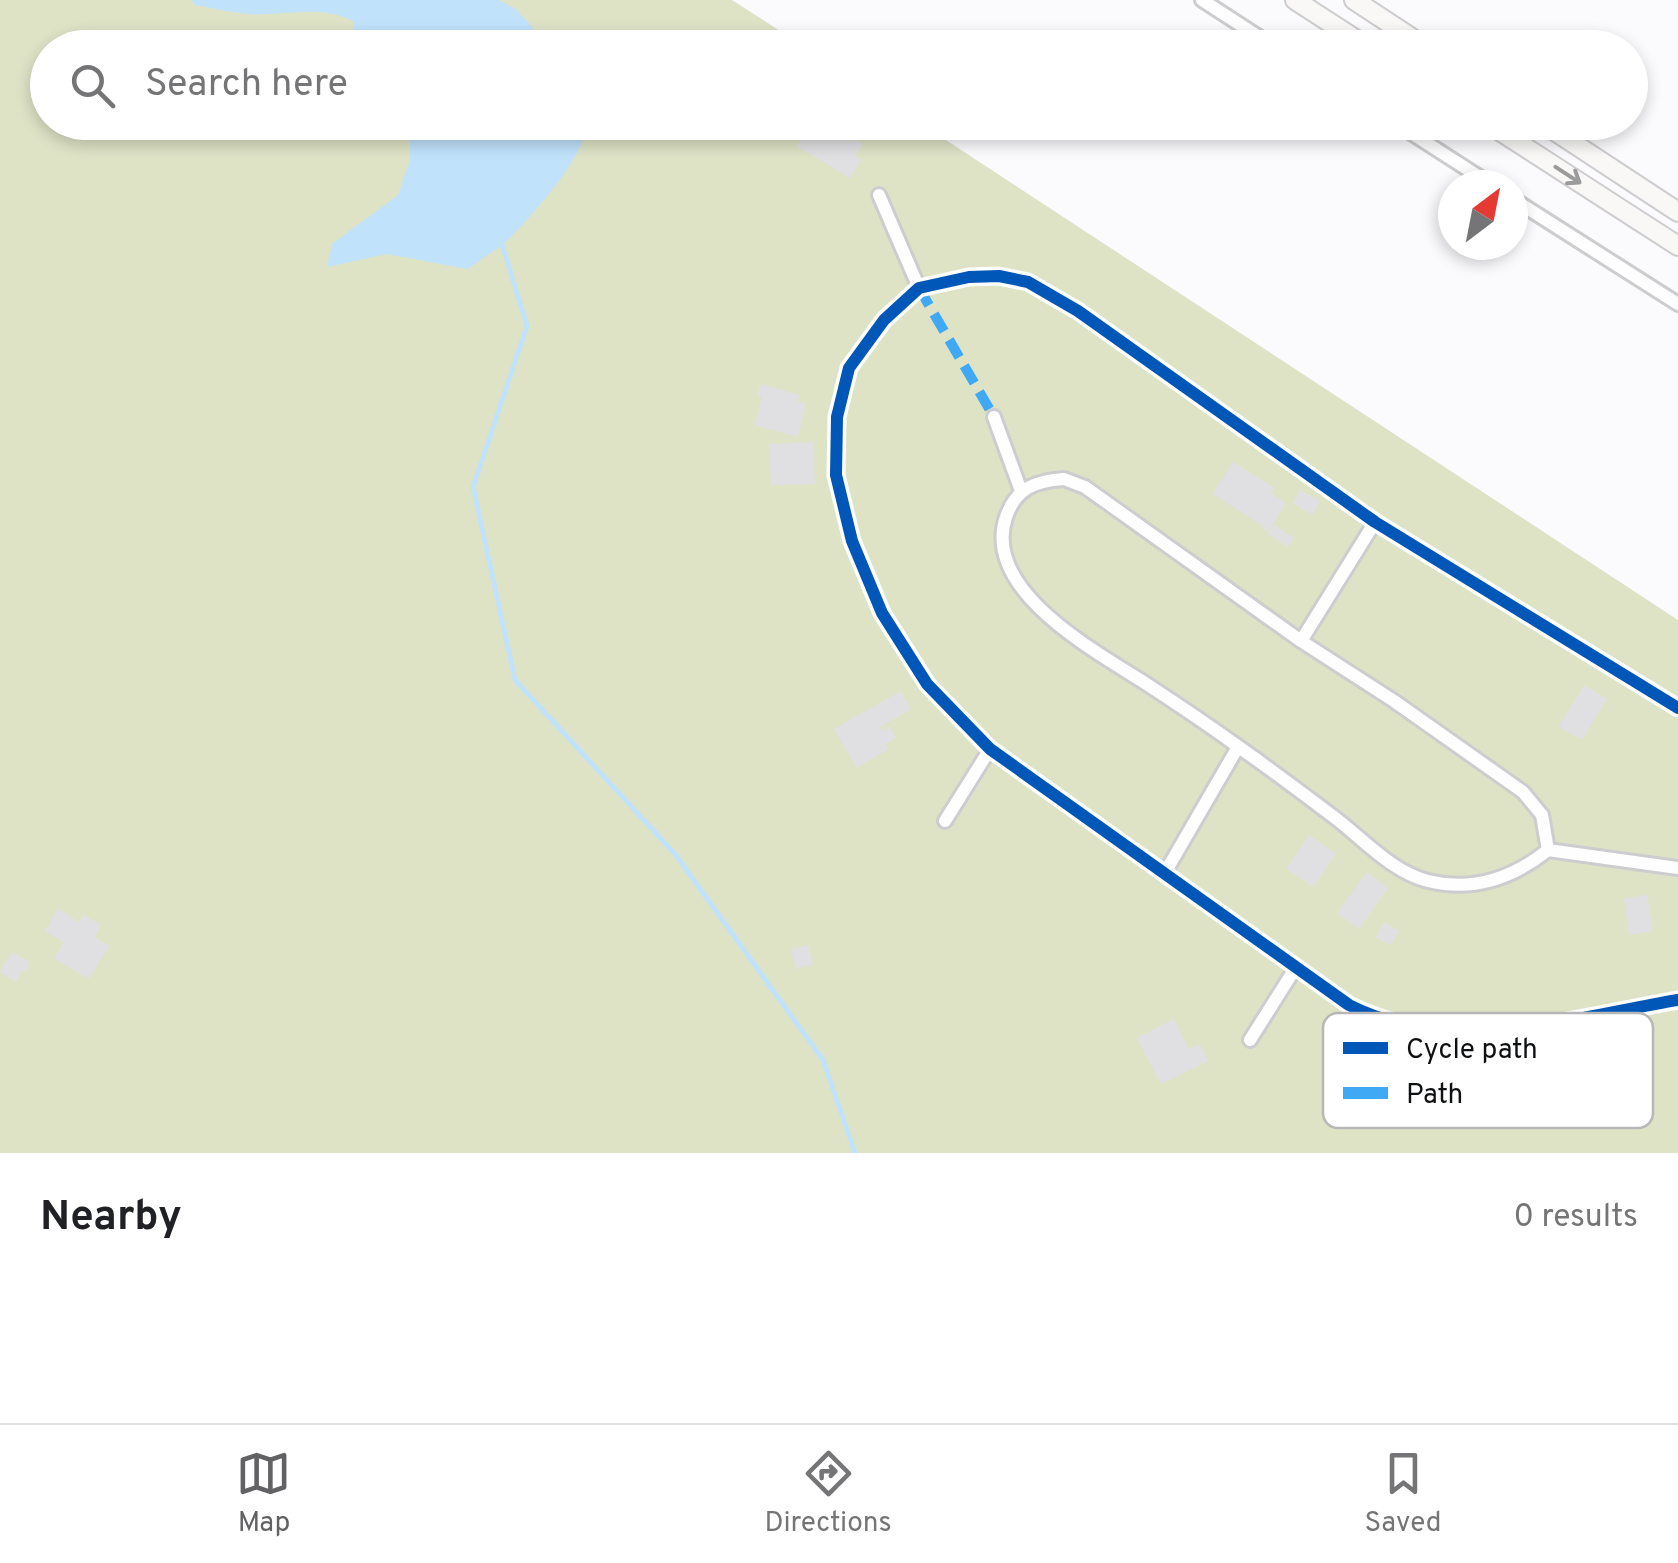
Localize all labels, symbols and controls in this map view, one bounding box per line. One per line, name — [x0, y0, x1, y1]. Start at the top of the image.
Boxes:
search box — [30, 30, 1648, 140]
icon: search — [65, 58, 120, 113]
text: Search here — [145, 61, 348, 110]
one-way arrow — [1553, 165, 1582, 186]
north arrow — [1438, 170, 1528, 260]
legend — [1323, 1013, 1653, 1128]
text: Cycle path — [1406, 1033, 1538, 1069]
text: Path — [1406, 1078, 1463, 1114]
text: Nearby — [40, 1192, 182, 1245]
text: 0 results — [1513, 1198, 1638, 1238]
tab: Map — [236, 1446, 291, 1542]
tab: Directions — [764, 1446, 892, 1542]
tab: Saved — [1365, 1446, 1442, 1542]

